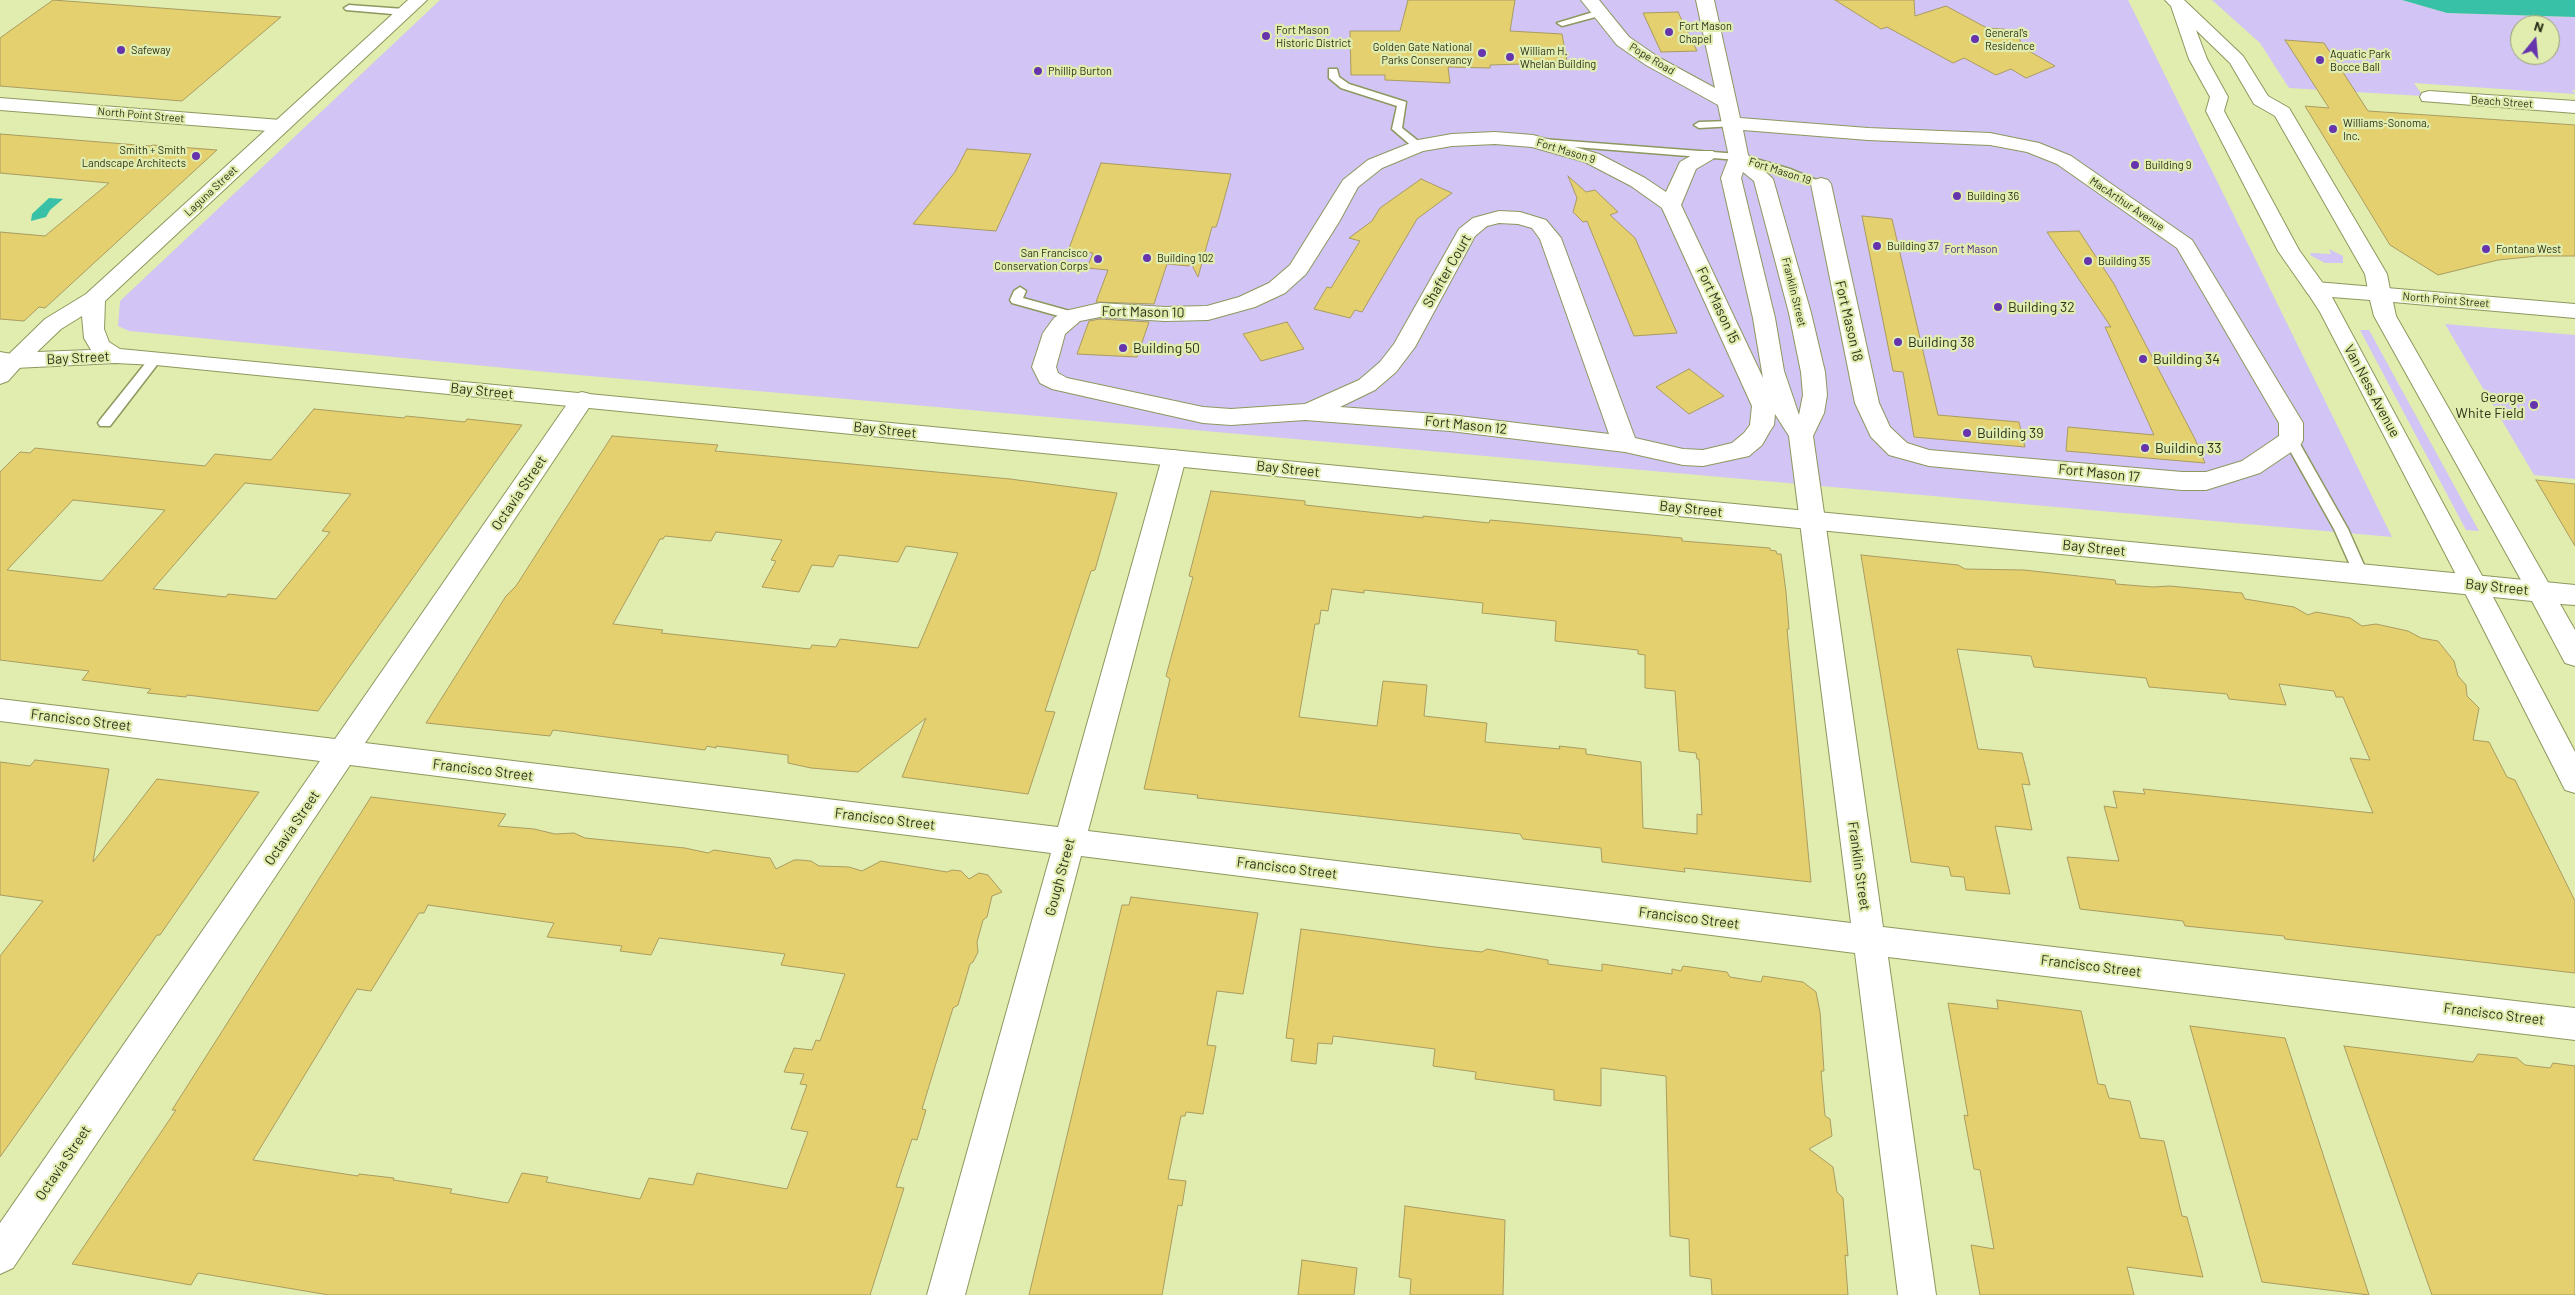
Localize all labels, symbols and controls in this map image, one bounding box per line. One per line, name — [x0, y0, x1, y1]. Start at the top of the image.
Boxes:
north arrow — [2510, 15, 2560, 65]
text: N — [2532, 17, 2546, 36]
place label: Fort Mason Chapel — [1679, 19, 1732, 45]
place label: Fort Mason Historic District — [1276, 23, 1351, 49]
marker: Fort Mason Chapel — [1663, 26, 1675, 38]
place label: General's Residence — [1985, 26, 2035, 52]
marker: Fort Mason Historic District — [1260, 30, 1272, 42]
marker: General's Residence — [1969, 33, 1981, 45]
place label: Golden Gate National Parks Conservancy — [1373, 40, 1472, 66]
street label: Pope Road — [1627, 40, 1677, 78]
place label: Safeway — [131, 43, 171, 57]
marker: Safeway — [115, 44, 127, 56]
place label: William H. Whelan Building — [1520, 44, 1596, 70]
marker: Golden Gate National Parks Conservancy — [1476, 47, 1488, 59]
place label: Aquatic Park Bocce Ball — [2330, 47, 2390, 73]
marker: William H. Whelan Building — [1504, 51, 1516, 63]
marker: Aquatic Park Bocce Ball — [2314, 54, 2326, 66]
place label: Phillip Burton — [1048, 64, 1112, 78]
marker: Phillip Burton — [1032, 65, 1044, 77]
street label: Beach Street — [2471, 93, 2533, 111]
street label: North Point Street — [97, 105, 185, 125]
place label: Williams-Sonoma, Inc. — [2343, 116, 2430, 142]
marker: Williams-Sonoma, Inc. — [2327, 123, 2339, 135]
street label: Fort Mason 9 — [1535, 136, 1597, 166]
place label: Smith + Smith Landscape Architects — [82, 143, 186, 169]
marker: Smith + Smith Landscape Architects — [190, 150, 202, 162]
street label: Fort Mason 19 — [1747, 155, 1813, 187]
place label: Building 9 — [2145, 158, 2192, 172]
marker: Building 9 — [2129, 159, 2141, 171]
street label: Laguna Street — [182, 163, 240, 219]
street label: MacArthur Avenue — [2087, 174, 2167, 234]
place label: Building 36 — [1967, 189, 2019, 203]
marker: Building 36 — [1951, 190, 1963, 202]
street label: Shafter Court — [1419, 231, 1475, 311]
place label: Building 37 — [1887, 239, 1939, 253]
marker: Building 37 — [1871, 240, 1883, 252]
park label: Fort Mason — [1945, 242, 1997, 256]
place label: Fontana West — [2496, 242, 2561, 256]
marker: Fontana West — [2480, 243, 2492, 255]
place label: San Francisco Conservation Corps — [994, 246, 1088, 272]
place label: Building 102 — [1157, 251, 1214, 265]
marker: Building 102 — [1141, 252, 1153, 264]
marker: San Francisco Conservation Corps — [1092, 253, 1104, 265]
place label: Building 35 — [2098, 254, 2150, 268]
marker: Building 35 — [2082, 255, 2094, 267]
street label: Franklin Street — [1779, 256, 1809, 328]
street label: Fort Mason 15 — [1693, 264, 1743, 346]
street label: Fort Mason 18 — [1832, 279, 1866, 363]
street label: North Point Street — [2402, 290, 2490, 310]
place label: Building 32 — [2008, 299, 2075, 315]
marker: Building 32 — [1992, 301, 2004, 313]
street label: Fort Mason 10 — [1101, 303, 1185, 321]
place label: Building 38 — [1908, 334, 1974, 350]
marker: Building 38 — [1892, 336, 1904, 348]
place label: Building 50 — [1133, 340, 1200, 356]
marker: Building 50 — [1117, 342, 1129, 354]
street label: Van Ness Avenue — [2341, 342, 2403, 440]
street label: Bay Street — [46, 348, 110, 368]
place label: Building 34 — [2153, 351, 2220, 367]
marker: Building 34 — [2137, 353, 2149, 365]
street label: Bay Street — [450, 379, 514, 403]
place label: George White Field — [2456, 389, 2524, 422]
marker: George White Field — [2528, 399, 2540, 411]
street label: Fort Mason 12 — [1424, 412, 1508, 438]
street label: Bay Street — [853, 418, 917, 442]
place label: Building 39 — [1977, 425, 2043, 441]
marker: Building 39 — [1961, 427, 1973, 439]
place label: Building 33 — [2155, 440, 2221, 456]
marker: Building 33 — [2139, 442, 2151, 454]
street label: Octavia Street — [488, 452, 550, 534]
street label: Bay Street — [1256, 457, 1320, 481]
street label: Fort Mason 17 — [2058, 460, 2140, 486]
street label: Bay Street — [1659, 497, 1723, 521]
street label: Bay Street — [2062, 536, 2126, 560]
street label: Bay Street — [2465, 575, 2529, 599]
street label: Francisco Street — [30, 706, 132, 734]
street label: Francisco Street — [432, 756, 534, 784]
street label: Octavia Street — [261, 787, 323, 869]
street label: Francisco Street — [834, 805, 936, 833]
street label: Franklin Street — [1844, 820, 1874, 912]
street label: Gough Street — [1042, 836, 1078, 918]
street label: Francisco Street — [1236, 854, 1338, 882]
street label: Francisco Street — [1638, 904, 1740, 932]
street label: Francisco Street — [2040, 952, 2142, 980]
street label: Francisco Street — [2443, 1000, 2545, 1028]
street label: Octavia Street — [32, 1122, 94, 1204]

